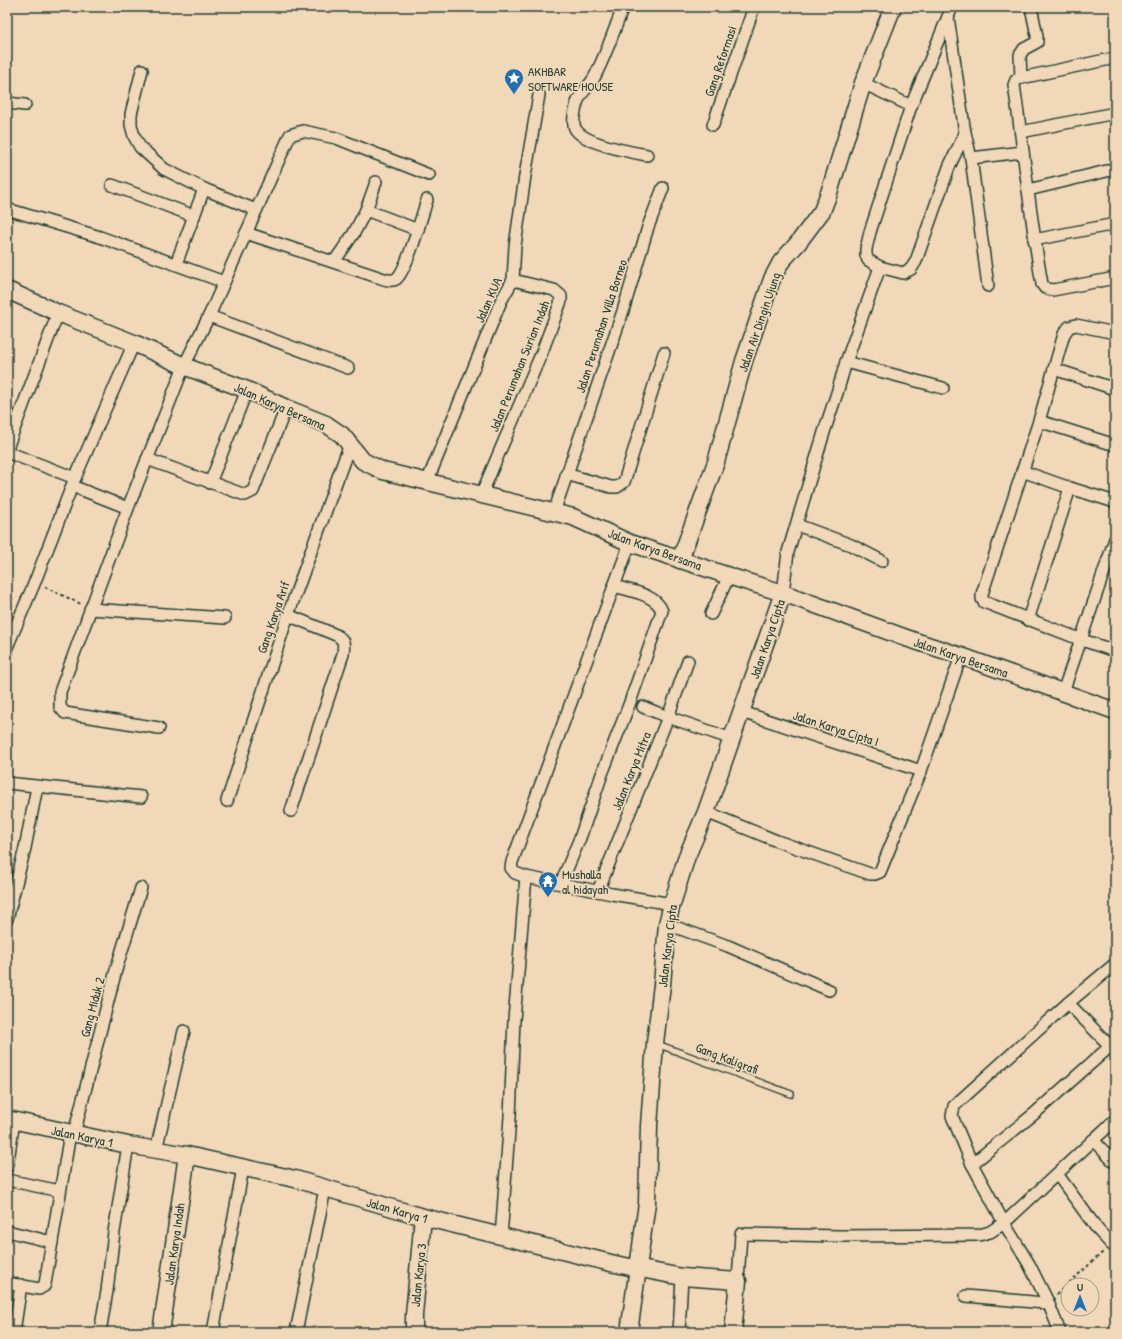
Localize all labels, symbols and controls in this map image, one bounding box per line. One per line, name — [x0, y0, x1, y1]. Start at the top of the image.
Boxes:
street label: Gang Reformasi — [699, 23, 741, 99]
place label: AKHBAR SOFTWARE HOUSE — [528, 62, 614, 95]
place icon: AKHBAR SOFTWARE HOUSE — [503, 67, 525, 95]
street label: Jalan Perumahan Villa Borneo — [571, 257, 631, 395]
street label: Jalan Air Dingin Ujung — [734, 270, 785, 374]
street label: Jalan KUA — [470, 274, 506, 325]
street label: Jalan Perumahan Surian Indah — [484, 297, 554, 434]
street label: Jalan Karya Bersama — [231, 378, 329, 434]
street label: Jalan Karya Bersama — [606, 524, 704, 574]
street label: Gang Karya Arif — [252, 578, 294, 656]
street label: Jalan Karya Cipta — [745, 597, 789, 681]
street label: Jalan Karya Bersama — [911, 632, 1011, 682]
street label: Jalan Karya Cipta I — [791, 706, 881, 750]
street label: Jalan Karya Mitra — [607, 729, 655, 813]
place label: Mushalla al hidayah — [562, 865, 609, 898]
temple icon: Mushalla al hidayah — [537, 870, 559, 898]
street label: Jalan Karya Cipta — [653, 904, 681, 988]
street label: Gang Miduk 2 — [75, 975, 109, 1039]
street label: Gang Kaligrafi — [693, 1038, 761, 1078]
street label: Jalan Karya 1 — [50, 1121, 115, 1151]
street label: Jalan Karya 1 — [364, 1193, 430, 1227]
street label: Jalan Karya Indah — [159, 1201, 189, 1286]
street label: Jalan Karya 3 — [406, 1242, 430, 1308]
north arrow — [1060, 1277, 1100, 1317]
text: U — [1077, 1280, 1083, 1294]

